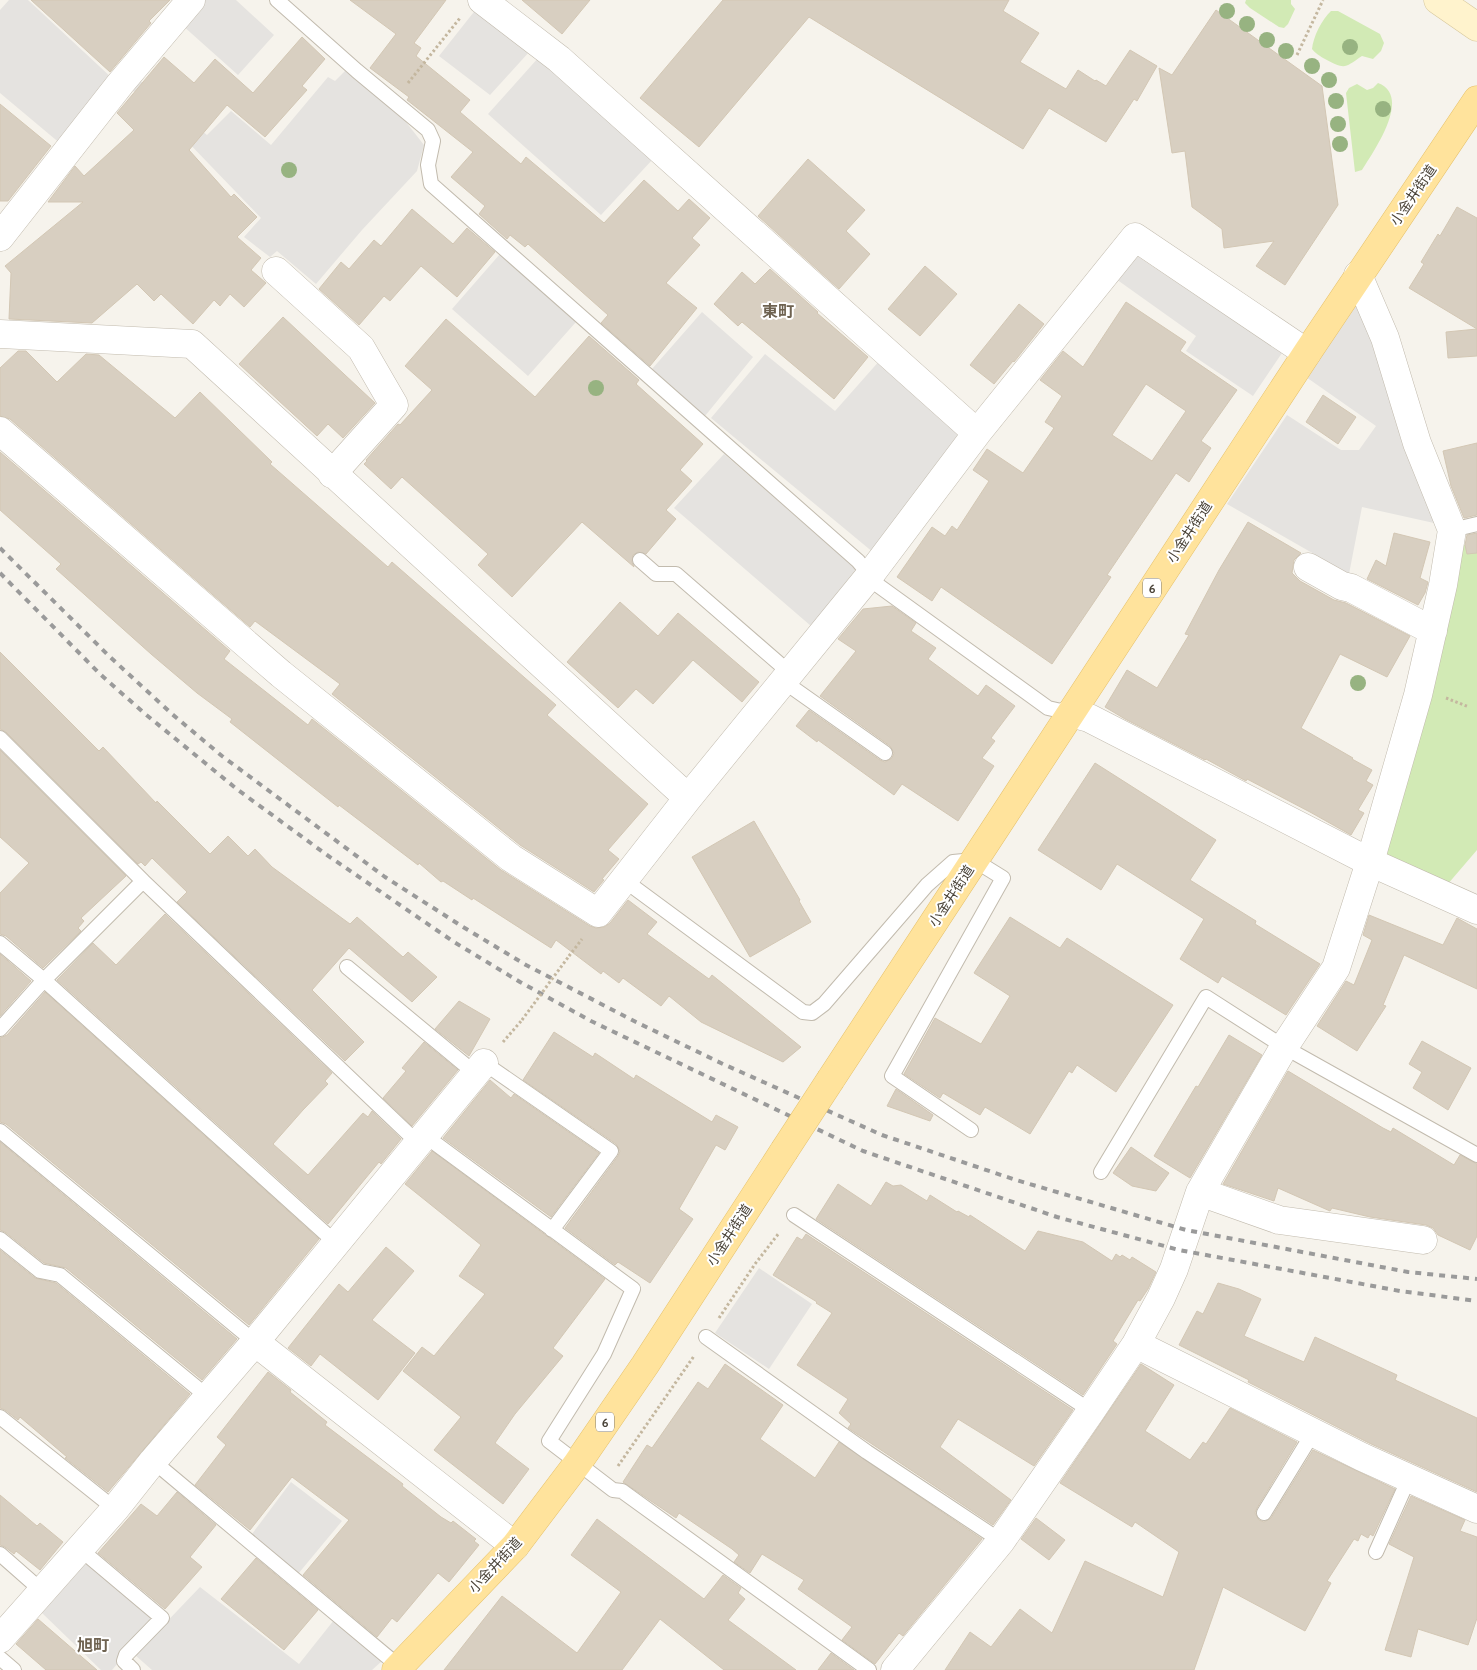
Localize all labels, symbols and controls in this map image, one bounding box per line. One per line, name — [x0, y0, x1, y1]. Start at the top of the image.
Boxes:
street label: 小金井街道 — [1386, 161, 1440, 229]
district label: 東町 — [762, 302, 794, 321]
street label: 小金井街道 — [1162, 498, 1216, 566]
road number: 6 — [1143, 578, 1161, 598]
street label: 小金井街道 — [924, 862, 978, 930]
street label: 小金井街道 — [702, 1201, 756, 1269]
road number: 6 — [596, 1412, 614, 1431]
street label: 小金井街道 — [465, 1533, 525, 1597]
district label: 旭町 — [77, 1636, 109, 1655]

